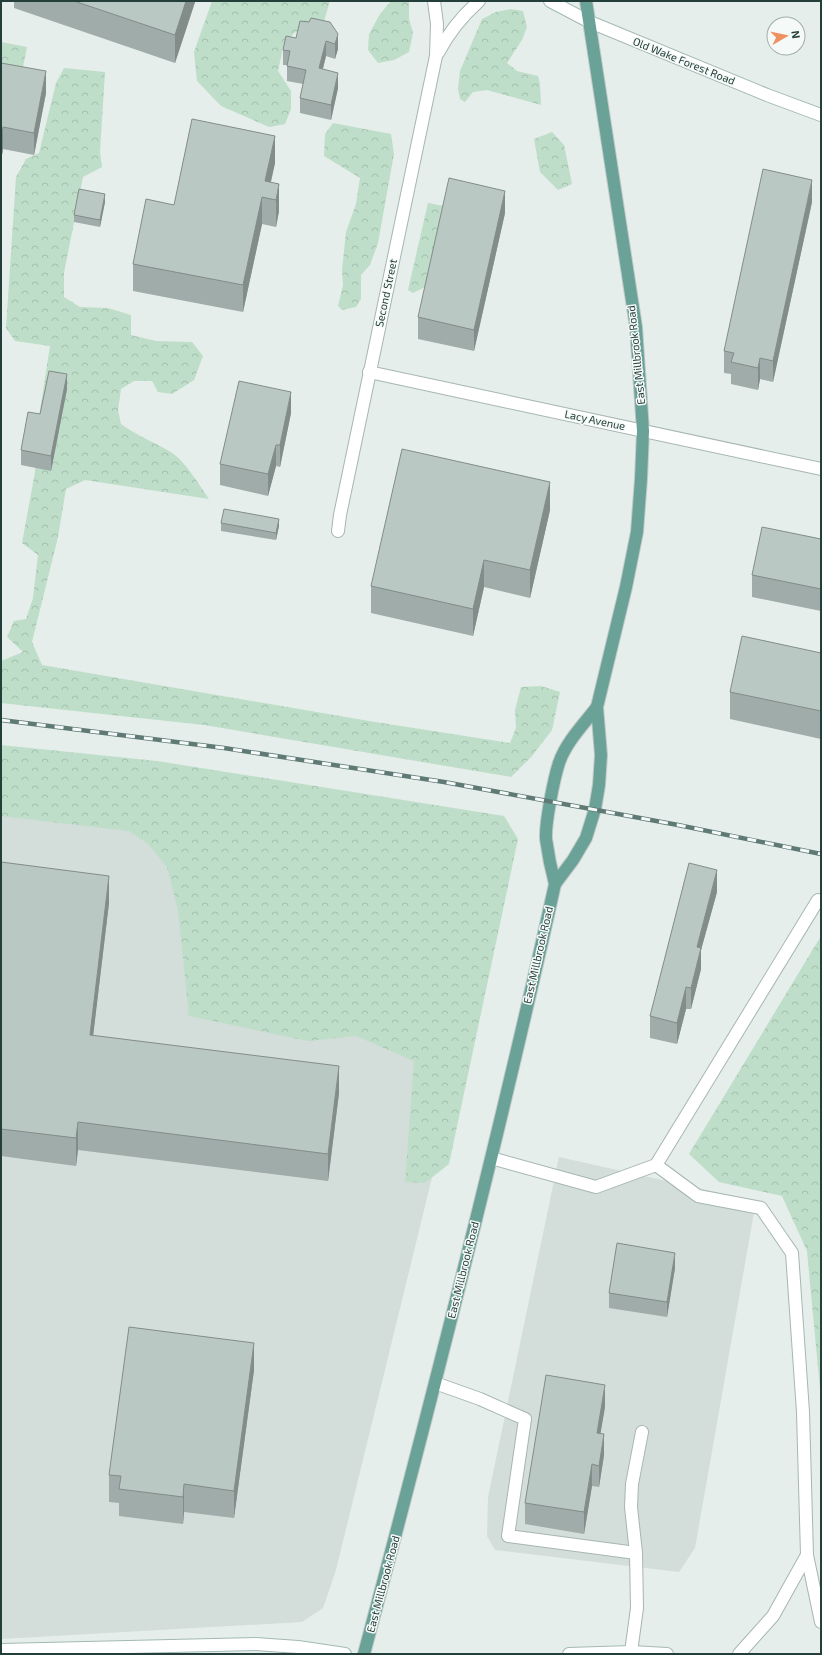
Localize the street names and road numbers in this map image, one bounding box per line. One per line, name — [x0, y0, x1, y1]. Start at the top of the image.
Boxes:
street label: Old Wake Forest Road — [631, 34, 737, 87]
street label: Second Street — [372, 258, 399, 328]
street label: East Millbrook Road — [624, 305, 647, 405]
street label: Lacy Avenue — [564, 407, 627, 432]
street label: East Millbrook Road — [520, 905, 555, 1005]
street label: East Millbrook Road — [444, 1220, 481, 1320]
street label: East Millbrook Road — [363, 1534, 402, 1634]

